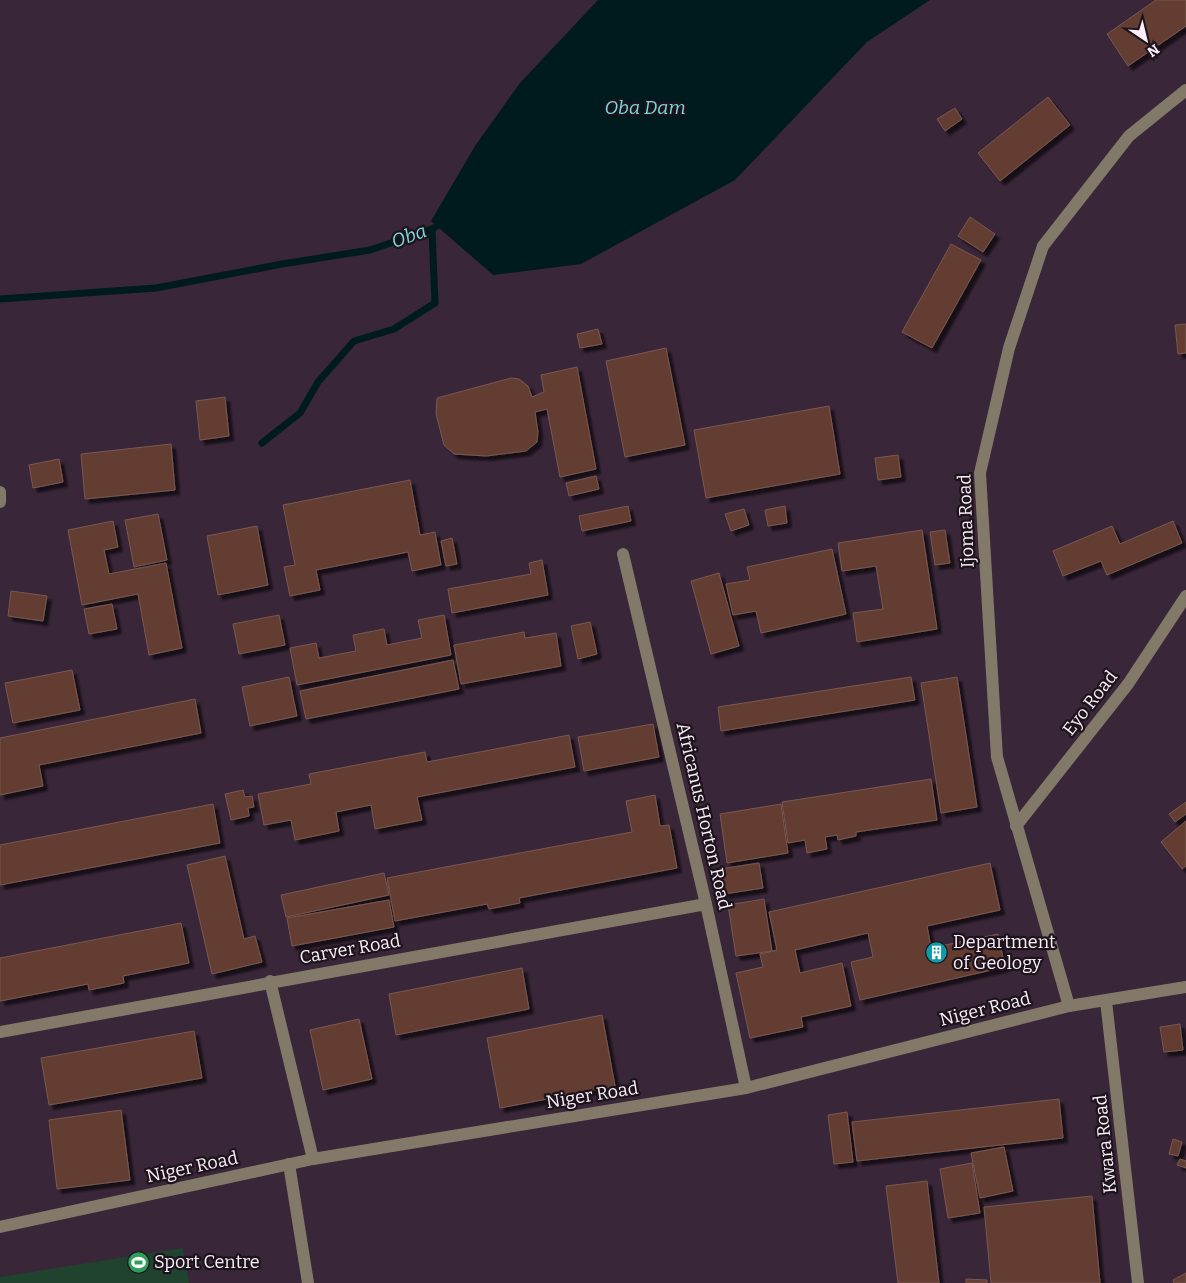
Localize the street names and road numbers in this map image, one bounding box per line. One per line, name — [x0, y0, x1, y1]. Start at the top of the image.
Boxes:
street label: Ijoma Road — [953, 473, 979, 568]
street label: Eyo Road — [1058, 666, 1122, 740]
street label: Africanus Horton Road — [672, 720, 736, 912]
street label: Carver Road — [298, 929, 402, 969]
street label: Niger Road — [937, 987, 1033, 1031]
street label: Niger Road — [544, 1077, 640, 1113]
street label: Kwara Road — [1089, 1093, 1121, 1194]
street label: Niger Road — [144, 1146, 240, 1187]

